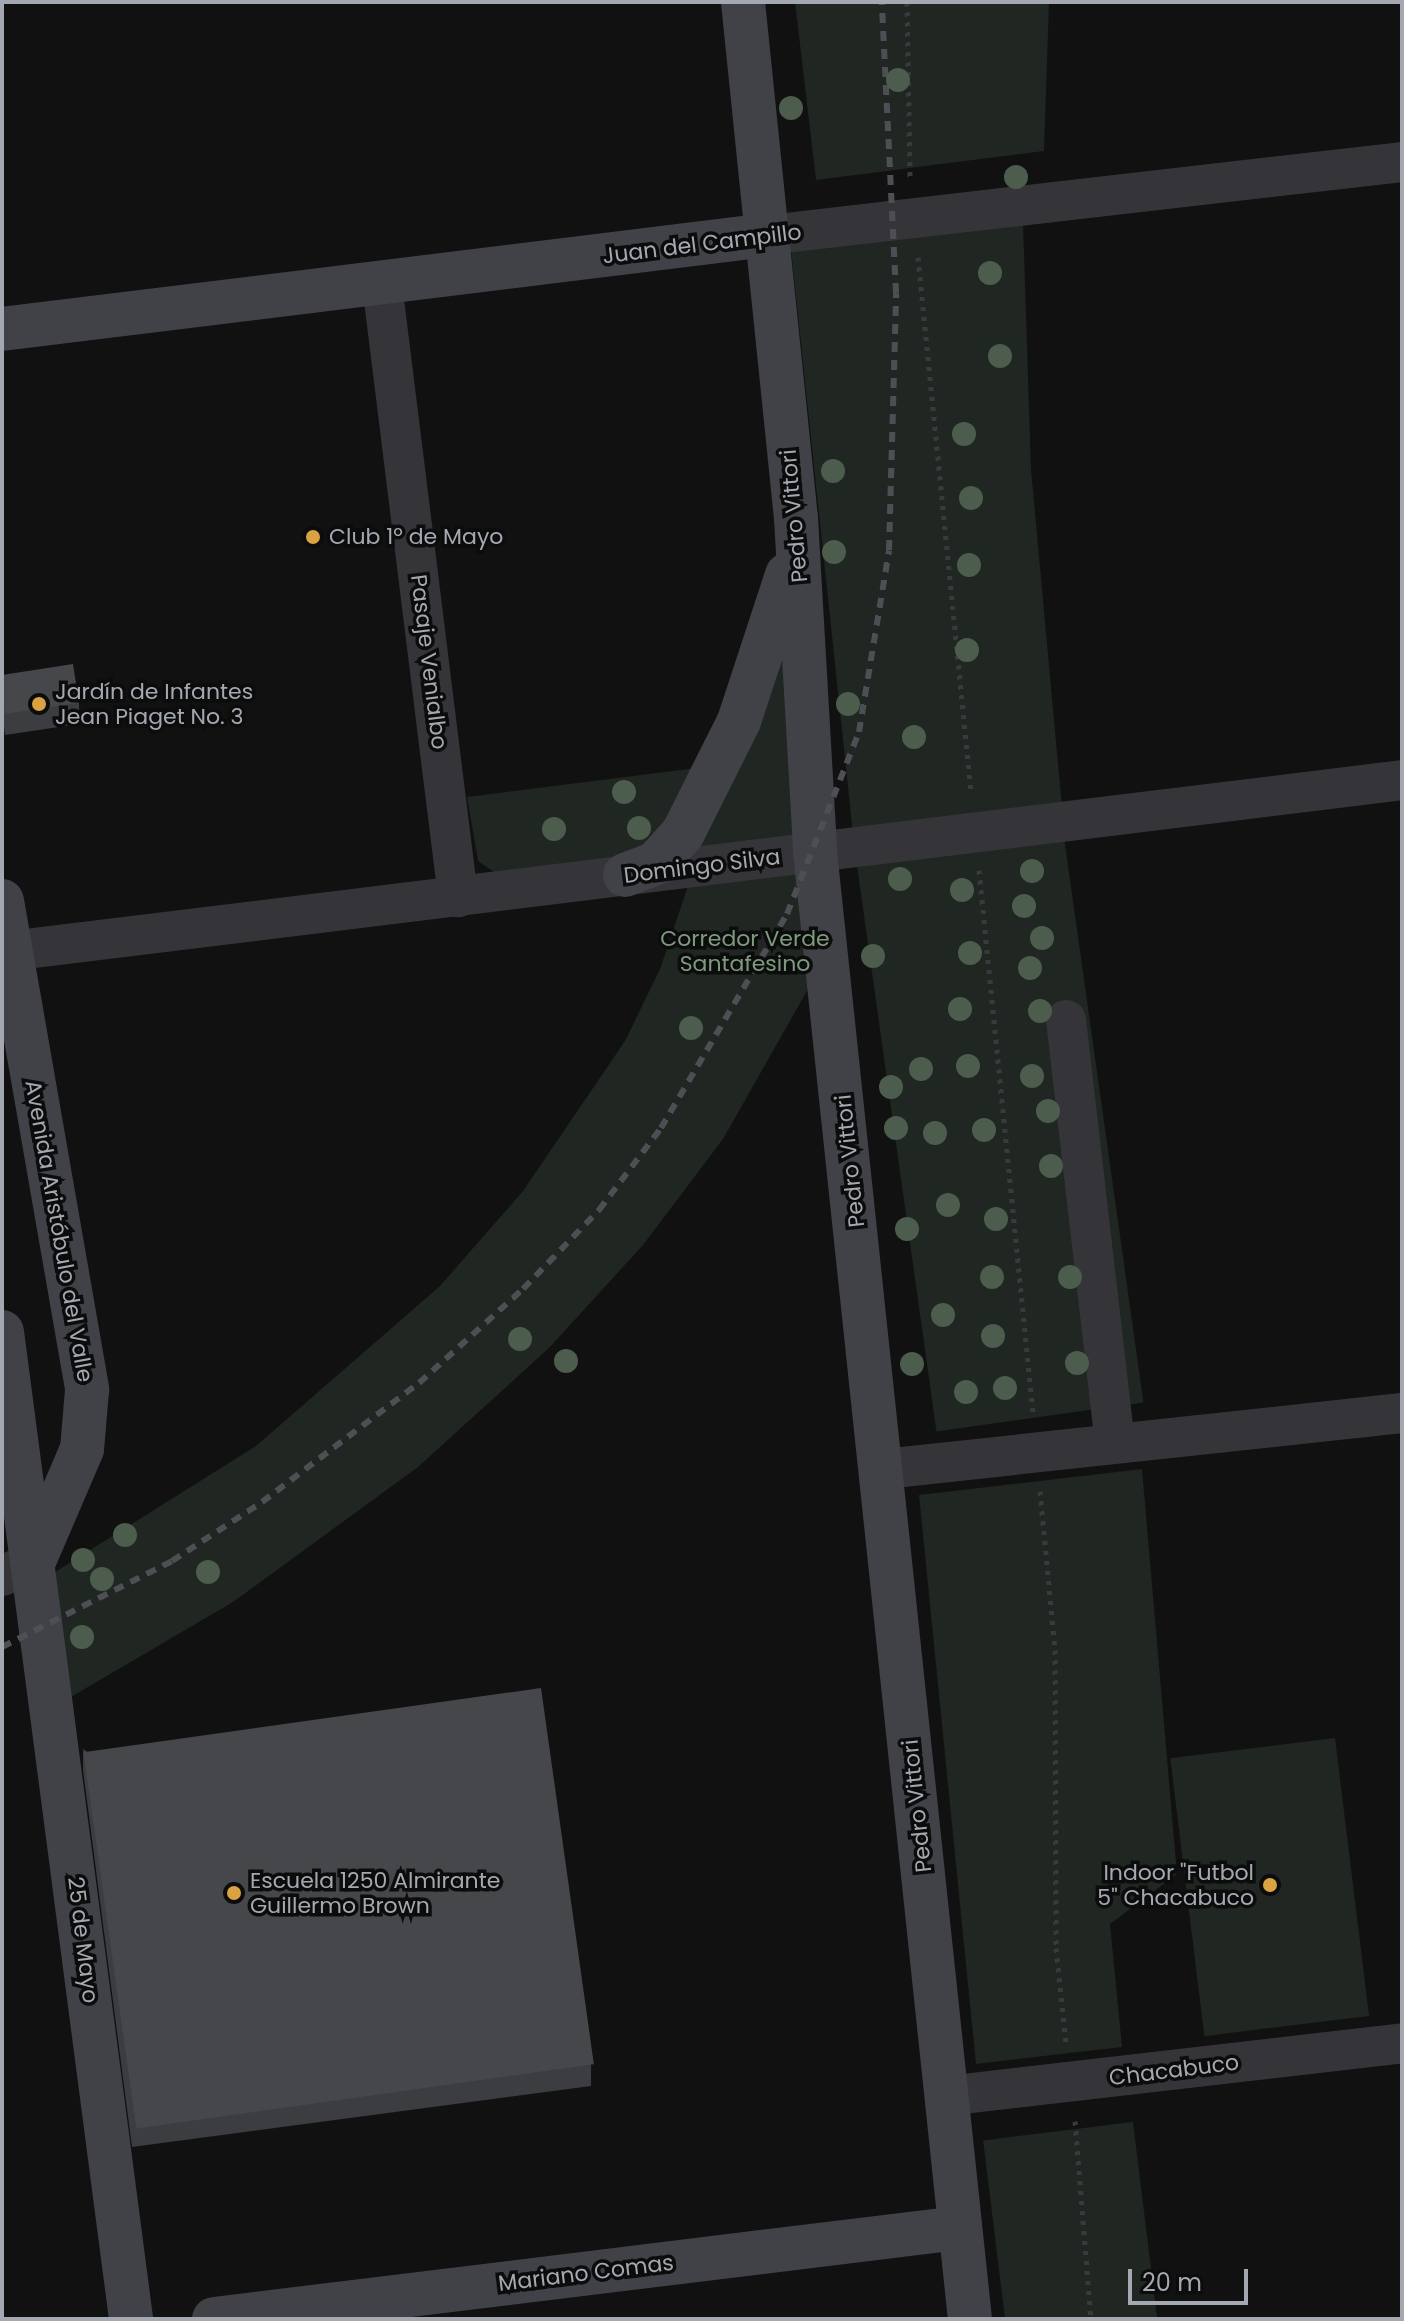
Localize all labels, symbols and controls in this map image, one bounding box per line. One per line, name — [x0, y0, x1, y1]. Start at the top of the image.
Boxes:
street label: Juan del Campillo — [601, 219, 803, 269]
street label: Pedro Vittori — [775, 448, 813, 584]
place label: Club 1º de Mayo — [329, 524, 503, 550]
marker: Club 1º de Mayo — [304, 528, 322, 546]
street label: Pasaje Venialbo — [405, 573, 453, 751]
place label: Jardín de Infantes Jean Piaget No. 3 — [55, 678, 253, 730]
marker: Jardín de Infantes Jean Piaget No. 3 — [30, 695, 48, 713]
street label: Domingo Silva — [622, 843, 782, 889]
park label: Corredor Verde Santafesino — [660, 925, 830, 976]
street label: Avenida Aristóbulo del Valle — [19, 1078, 99, 1384]
street label: Pedro Vittori — [830, 1093, 870, 1229]
street label: Pedro Vittori — [897, 1738, 937, 1874]
place label: Indoor "Futbol 5" Chacabuco — [1097, 1859, 1254, 1910]
place label: Escuela 1250 Almirante Guillermo Brown — [250, 1867, 500, 1918]
street label: 25 de Mayo — [62, 1875, 104, 2005]
marker: Indoor "Futbol 5" Chacabuco — [1261, 1876, 1279, 1894]
marker: Escuela 1250 Almirante Guillermo Brown — [225, 1884, 243, 1902]
street label: Chacabuco — [1108, 2049, 1240, 2091]
street label: Mariano Comas — [497, 2249, 675, 2297]
scale bar — [1132, 2253, 1252, 2303]
text: 20 m — [1142, 2266, 1202, 2299]

